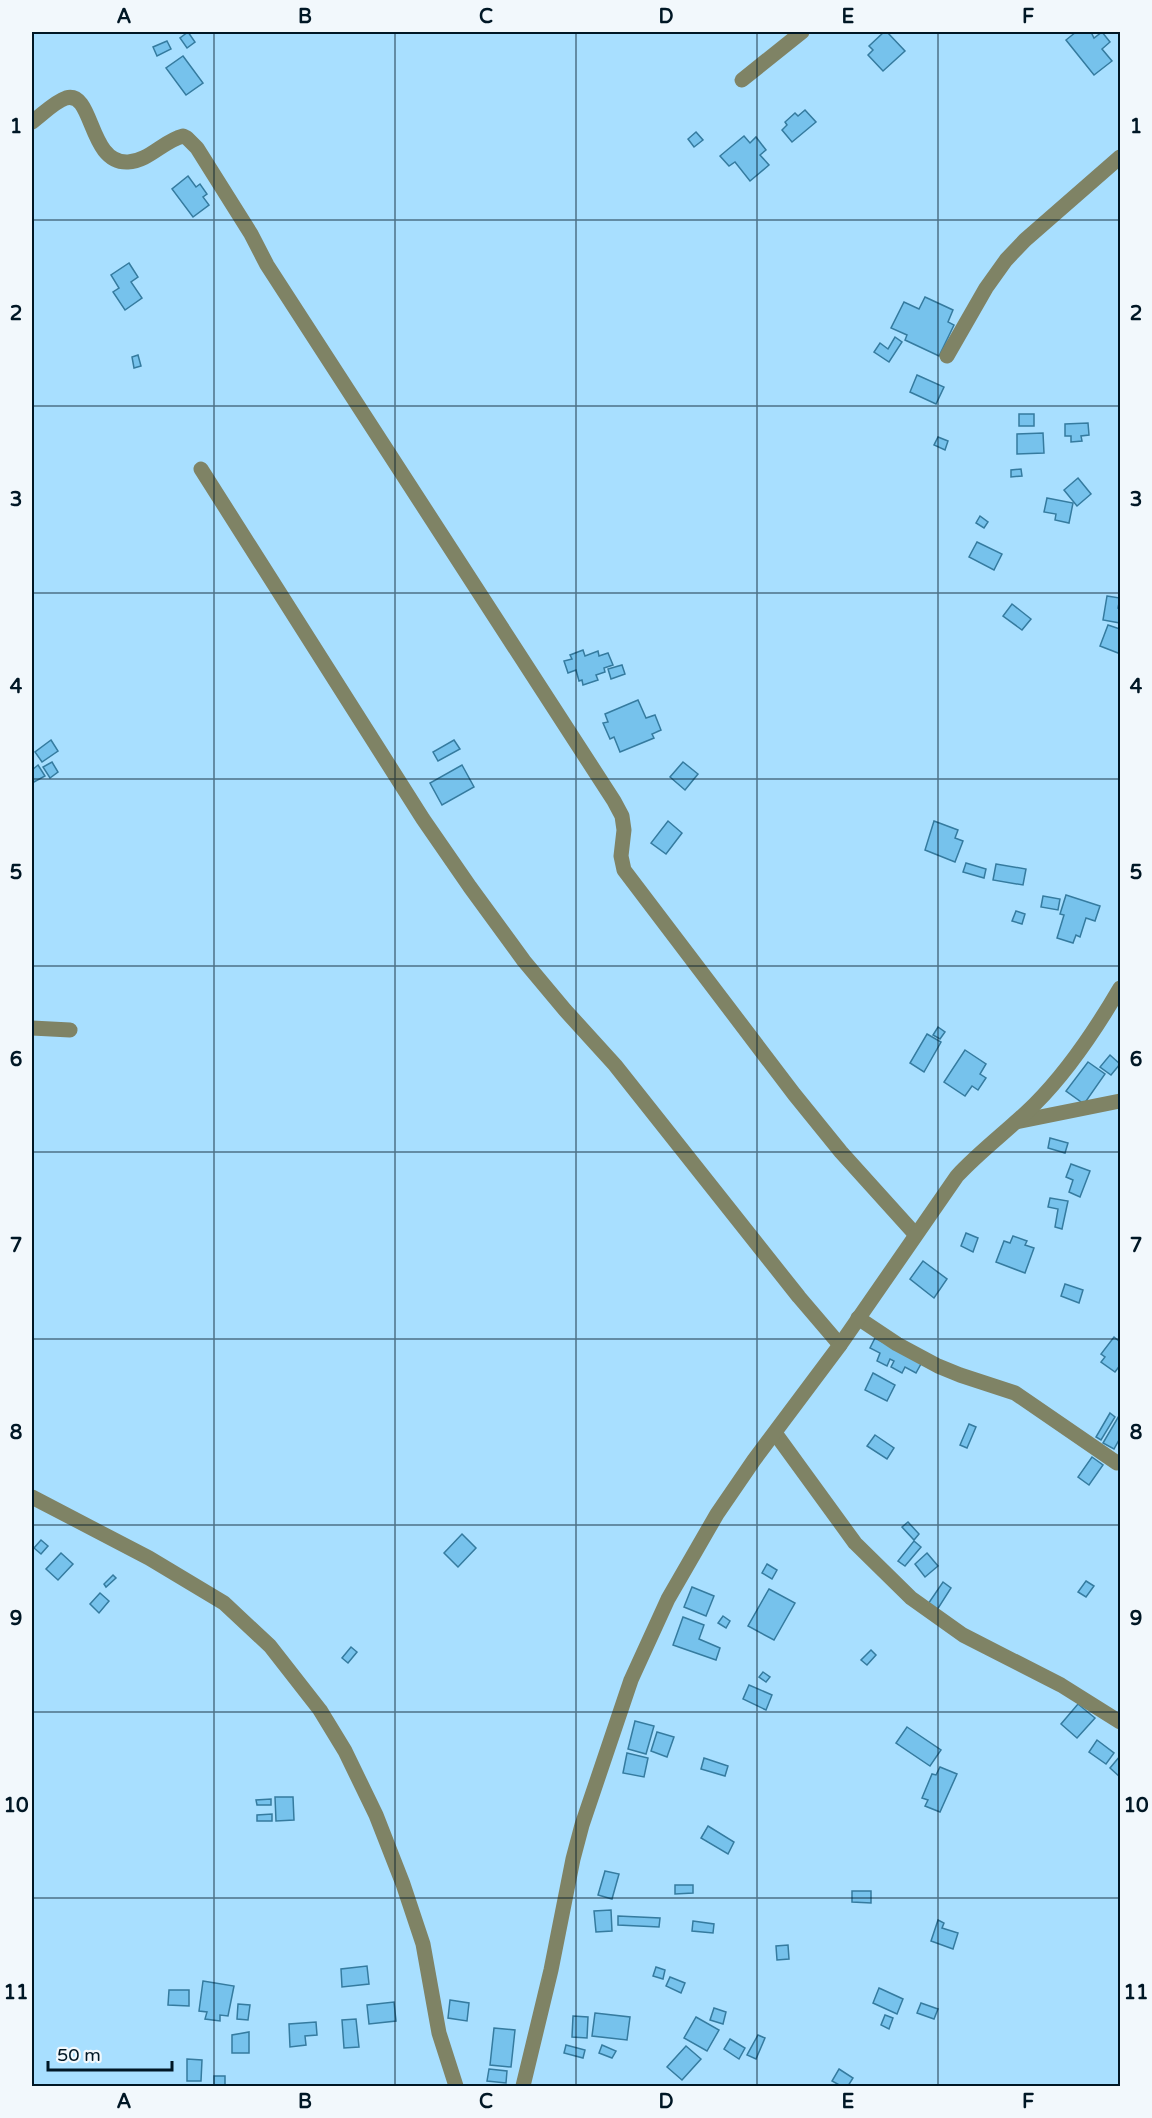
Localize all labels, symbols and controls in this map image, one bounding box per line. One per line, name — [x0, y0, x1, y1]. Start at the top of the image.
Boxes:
text: A — [117, 5, 132, 29]
text: B — [298, 5, 312, 29]
text: C — [479, 5, 493, 29]
text: D — [658, 5, 674, 29]
text: E — [842, 5, 855, 29]
text: F — [1022, 5, 1034, 29]
text: 1 — [10, 115, 22, 139]
text: 1 — [1130, 115, 1142, 139]
text: 2 — [10, 302, 22, 326]
text: 2 — [1130, 302, 1142, 326]
text: 3 — [10, 488, 22, 512]
text: 3 — [1130, 488, 1142, 512]
text: 4 — [10, 675, 23, 699]
text: 4 — [1130, 675, 1143, 699]
text: 5 — [10, 861, 22, 885]
text: 5 — [1130, 861, 1142, 885]
text: 6 — [10, 1048, 22, 1072]
text: 6 — [1130, 1048, 1142, 1072]
text: 7 — [10, 1234, 22, 1258]
text: 7 — [1130, 1234, 1142, 1258]
text: 8 — [10, 1421, 22, 1445]
text: 8 — [1130, 1421, 1142, 1445]
text: 9 — [10, 1607, 22, 1631]
text: 9 — [1130, 1607, 1142, 1631]
text: 10 — [3, 1794, 29, 1818]
text: 10 — [1123, 1794, 1149, 1818]
text: 11 — [3, 1981, 29, 2005]
text: 11 — [1123, 1981, 1149, 2005]
scale bar — [48, 2034, 172, 2072]
text: 50 m — [57, 2044, 101, 2066]
text: A — [117, 2090, 132, 2114]
text: B — [298, 2090, 312, 2114]
text: C — [479, 2090, 493, 2114]
text: D — [658, 2090, 674, 2114]
text: E — [842, 2090, 855, 2114]
text: F — [1022, 2090, 1034, 2114]

